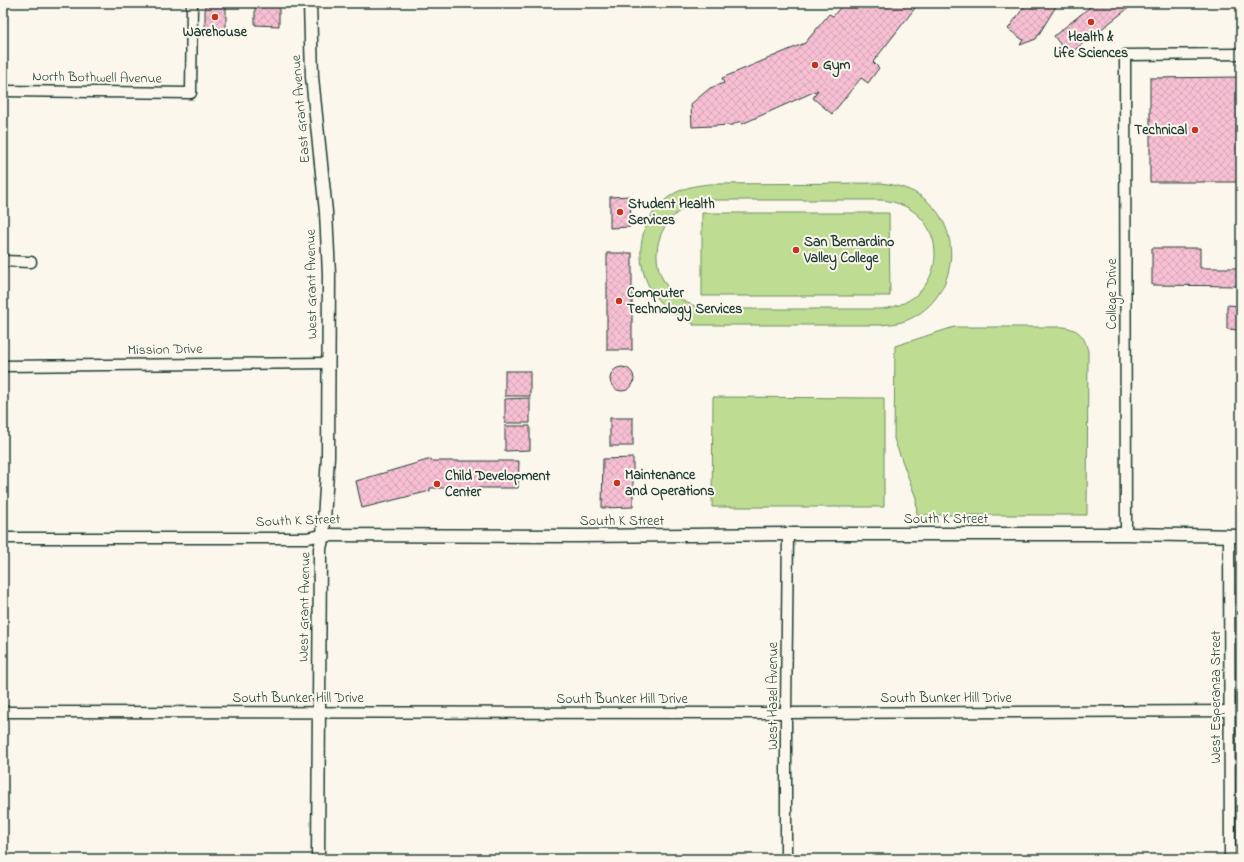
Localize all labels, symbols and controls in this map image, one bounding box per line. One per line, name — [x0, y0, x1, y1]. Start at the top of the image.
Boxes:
marker: Warehouse — [210, 12, 220, 22]
marker: Health & Life Sciences — [1086, 17, 1096, 27]
place label: Warehouse — [183, 22, 248, 43]
place label: Health & Life Sciences — [1054, 27, 1128, 64]
street label: East Grant Avenue — [286, 53, 316, 164]
place label: Gym — [823, 55, 851, 78]
marker: Gym — [810, 60, 820, 70]
street label: North Bothwell Avenue — [32, 66, 163, 90]
place label: Technical — [1134, 120, 1188, 141]
marker: Technical — [1190, 125, 1200, 135]
place label: Student Health Services — [628, 194, 715, 231]
marker: Student Health Services — [615, 207, 625, 217]
street label: West Grant Avenue — [301, 228, 323, 339]
place label: San Bernardino Valley College — [803, 232, 894, 271]
marker: San Bernardino Valley College — [791, 245, 801, 255]
street label: College Drive — [1102, 258, 1124, 329]
place label: Computer Technology Services — [627, 283, 742, 322]
marker: Computer Technology Services — [614, 296, 624, 306]
street label: Mission Drive — [127, 339, 203, 361]
place label: Maintenance and Operations — [625, 465, 714, 502]
place label: Child Development Center — [445, 466, 551, 503]
marker: Maintenance and Operations — [612, 478, 622, 488]
marker: Child Development Center — [432, 479, 442, 489]
street label: South K Street — [255, 509, 341, 533]
street label: South K Street — [904, 509, 989, 530]
street label: South K Street — [580, 511, 665, 532]
street label: West Grant Avenue — [294, 551, 316, 662]
street label: West Esperanza Street — [1206, 630, 1227, 763]
street label: West Hazel Avenue — [763, 641, 784, 750]
street label: South Bunker Hill Drive — [232, 688, 365, 709]
street label: South Bunker Hill Drive — [880, 688, 1013, 709]
street label: South Bunker Hill Drive — [556, 689, 689, 710]

